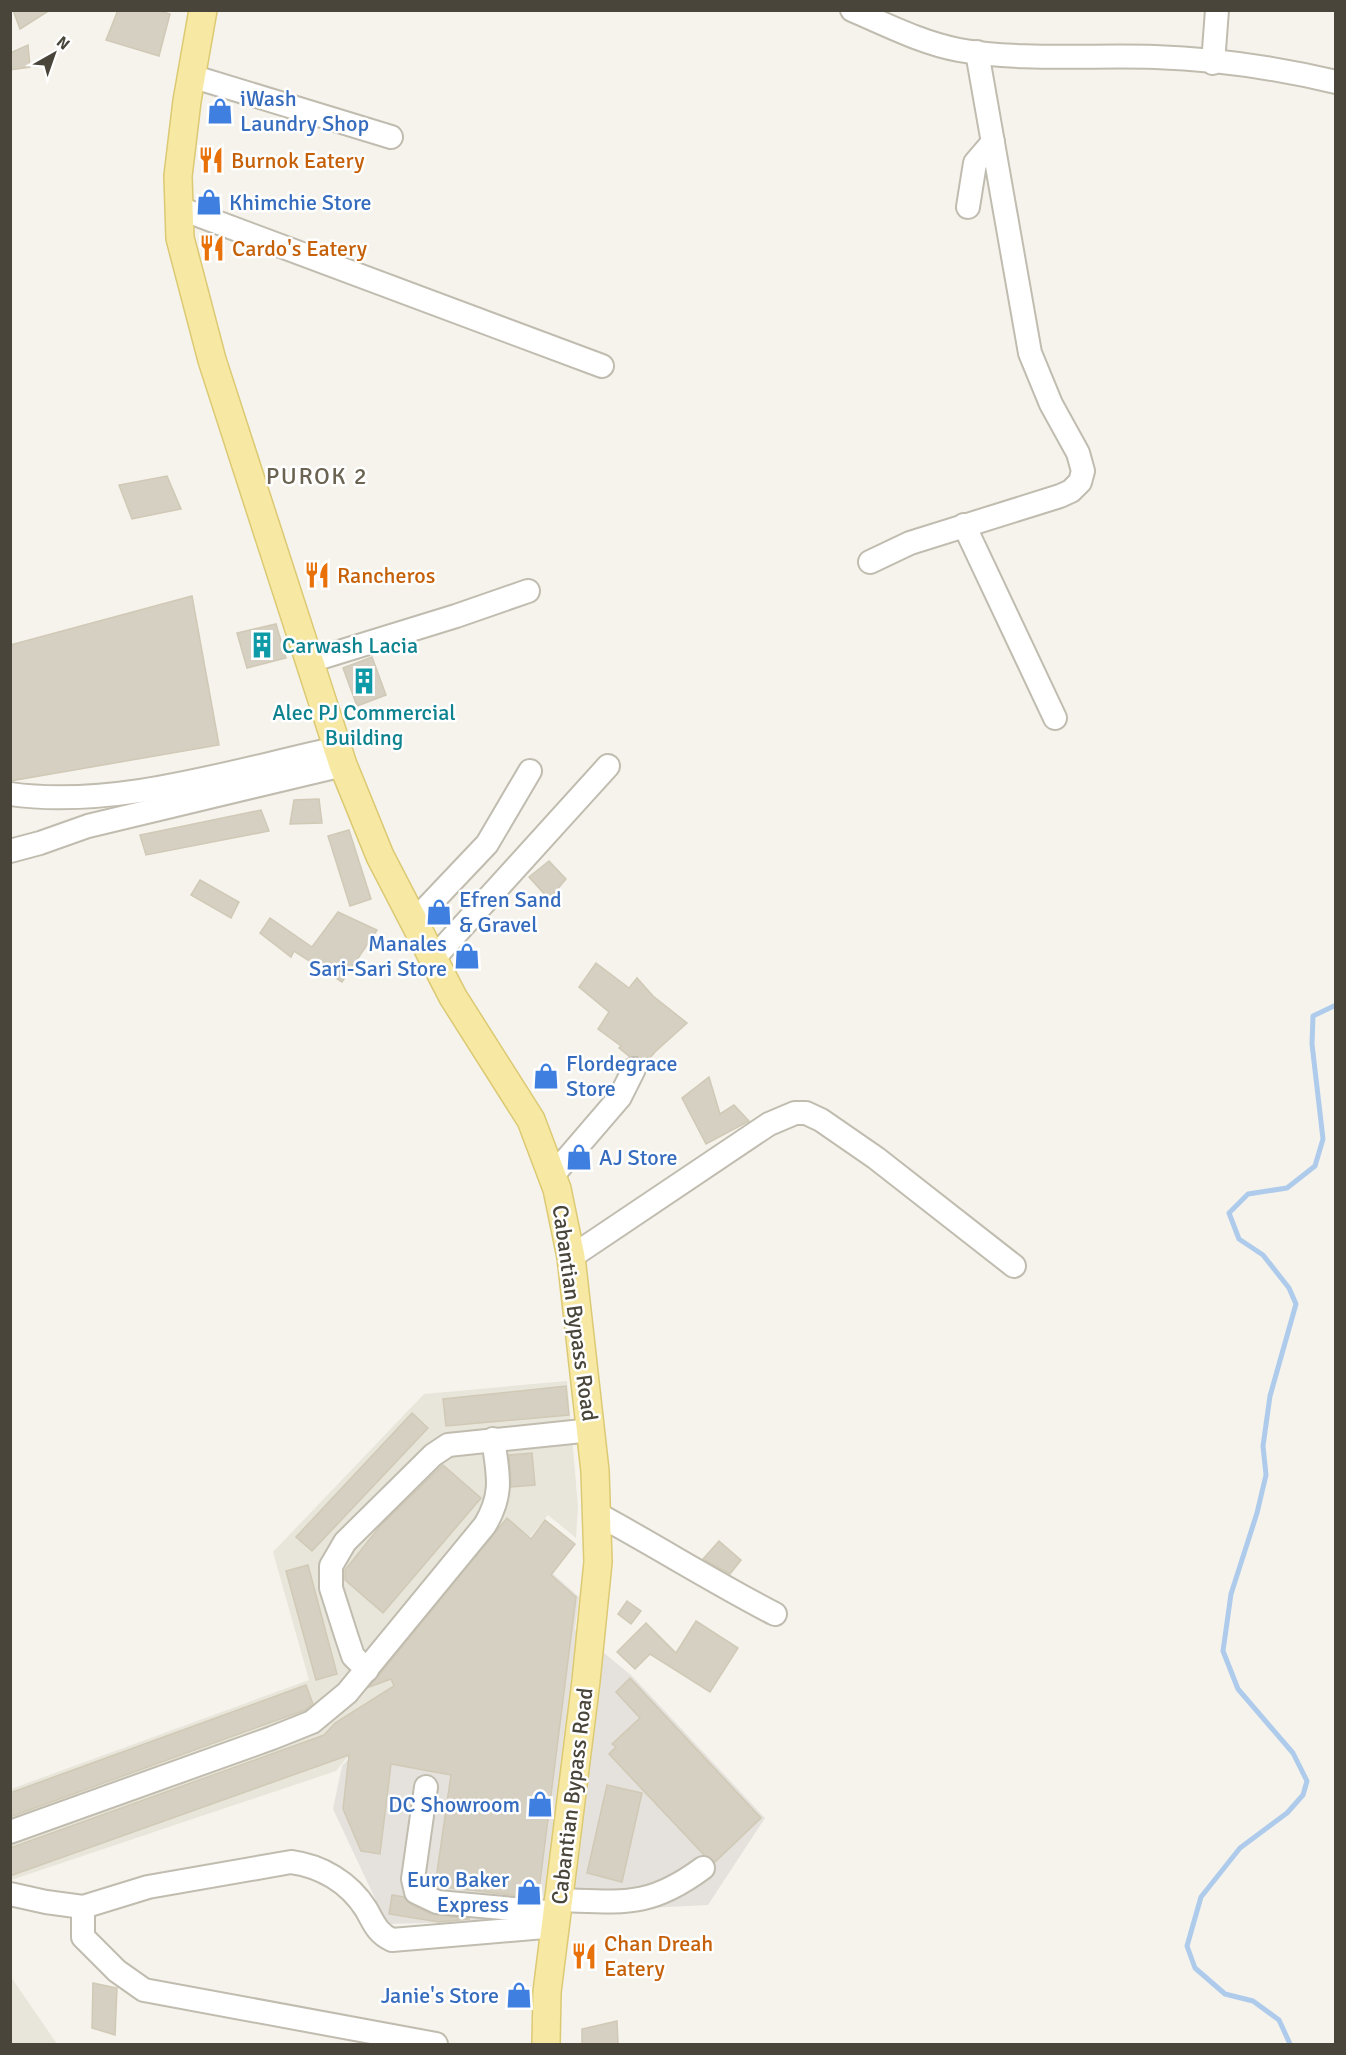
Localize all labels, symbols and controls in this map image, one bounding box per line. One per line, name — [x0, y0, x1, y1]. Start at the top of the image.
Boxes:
north arrow — [24, 24, 84, 84]
text: N — [52, 32, 74, 55]
place label: iWash Laundry Shop — [240, 85, 369, 137]
shop icon: iWash Laundry Shop — [205, 96, 235, 126]
restaurant icon: Burnok Eatery — [196, 145, 226, 175]
place label: Burnok Eatery — [231, 147, 365, 174]
shop icon: Khimchie Store — [194, 187, 224, 217]
place label: Khimchie Store — [229, 189, 372, 216]
restaurant icon: Cardo's Eatery — [197, 233, 227, 263]
place label: Cardo's Eatery — [232, 235, 368, 262]
district label: PUROK 2 — [266, 461, 368, 491]
restaurant icon: Rancheros — [302, 560, 332, 590]
place label: Rancheros — [337, 562, 435, 589]
building icon: Carwash Lacia — [247, 630, 277, 660]
place label: Carwash Lacia — [282, 632, 418, 659]
building icon: Alec PJ Commercial Building — [349, 666, 379, 696]
place label: Alec PJ Commercial Building — [272, 699, 456, 751]
place label: Efren Sand & Gravel — [459, 886, 562, 938]
shop icon: Efren Sand & Gravel — [424, 897, 454, 927]
place label: Manales Sari-Sari Store — [309, 930, 447, 982]
shop icon: Manales Sari-Sari Store — [452, 941, 482, 971]
place label: Flordegrace Store — [566, 1050, 678, 1102]
shop icon: Flordegrace Store — [531, 1061, 561, 1091]
shop icon: AJ Store — [564, 1142, 594, 1172]
place label: AJ Store — [599, 1144, 677, 1171]
street label: Cabantian Bypass Road — [546, 1203, 604, 1423]
street label: Cabantian Bypass Road — [545, 1686, 599, 1906]
shop icon: DC Showroom — [525, 1789, 555, 1819]
place label: DC Showroom — [388, 1791, 520, 1818]
place label: Euro Baker Express — [407, 1866, 509, 1918]
shop icon: Euro Baker Express — [514, 1877, 544, 1907]
place label: Chan Dreah Eatery — [604, 1930, 713, 1982]
restaurant icon: Chan Dreah Eatery — [569, 1941, 599, 1971]
shop icon: Janie's Store — [504, 1980, 534, 2010]
place label: Janie's Store — [381, 1982, 499, 2009]

